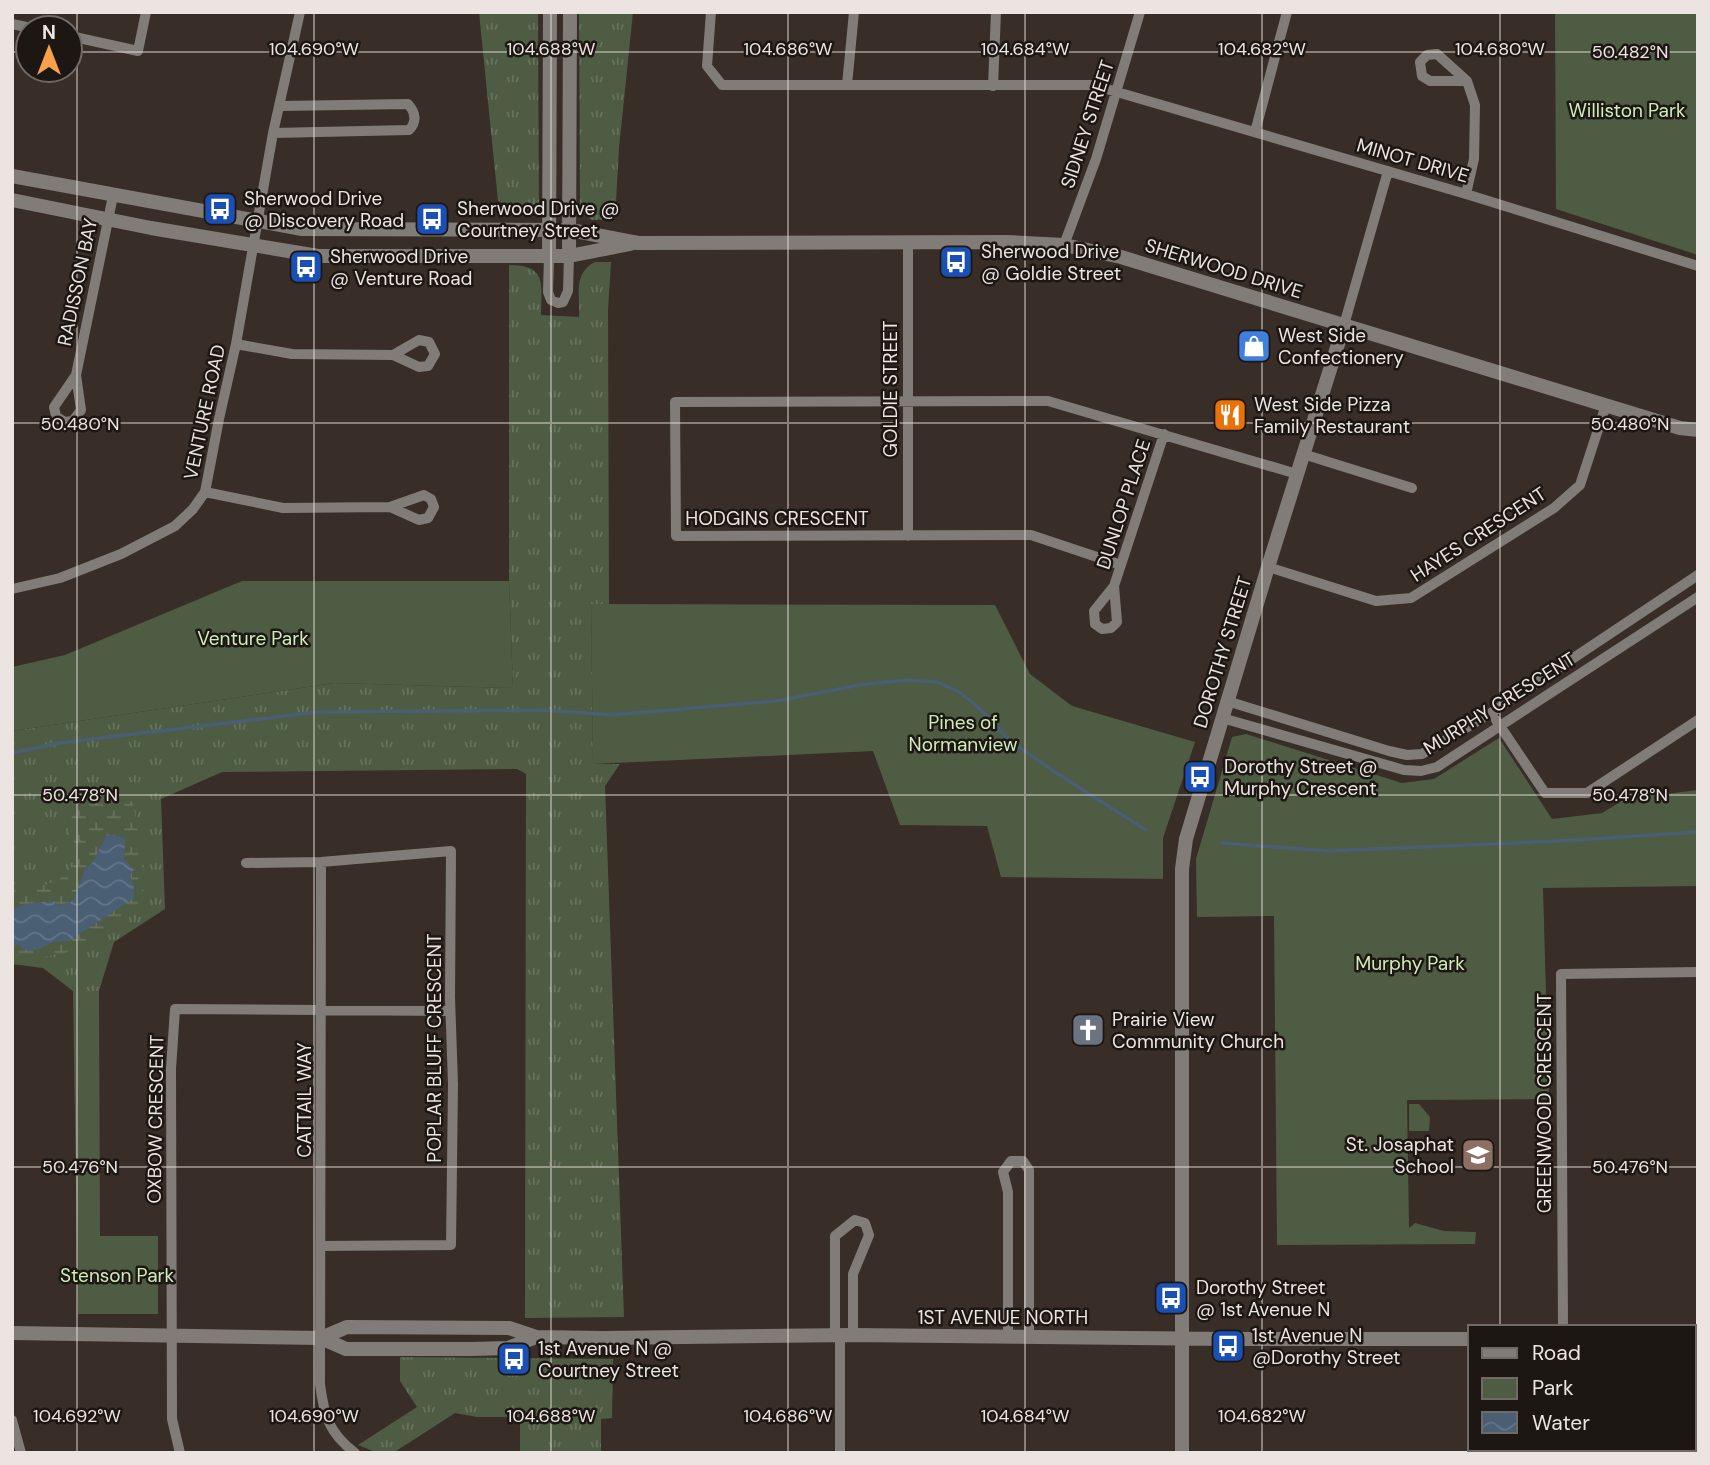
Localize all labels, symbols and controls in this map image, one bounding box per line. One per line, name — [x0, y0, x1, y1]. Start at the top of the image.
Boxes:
north arrow — [14, 14, 84, 84]
text: N — [42, 20, 56, 45]
text: 104.690°W — [269, 37, 359, 61]
text: 104.688°W — [507, 37, 595, 61]
text: 104.686°W — [743, 37, 833, 61]
text: 104.684°W — [981, 37, 1069, 61]
text: 104.682°W — [1218, 37, 1306, 61]
text: 104.680°W — [1455, 37, 1545, 61]
text: 50.482°N — [1592, 40, 1668, 64]
street label: SIDNEY STREET — [1055, 57, 1120, 191]
park label: Williston Park — [1568, 98, 1686, 123]
street label: MINOT DRIVE — [1354, 133, 1472, 188]
place label: Sherwood Drive @ Discovery Road — [244, 186, 404, 233]
bus stop icon: Sherwood Drive @ Discovery Road — [201, 190, 239, 228]
place label: Sherwood Drive @ Courtney Street — [457, 196, 620, 243]
bus stop icon: Sherwood Drive @ Courtney Street — [413, 200, 451, 238]
street label: RADISSON BAY — [52, 216, 103, 348]
street label: SHERWOOD DRIVE — [1142, 233, 1306, 304]
place label: Sherwood Drive @ Goldie Street — [981, 239, 1121, 286]
bus stop icon: Sherwood Drive @ Goldie Street — [937, 243, 975, 281]
place label: Sherwood Drive @ Venture Road — [330, 244, 472, 291]
bus stop icon: Sherwood Drive @ Venture Road — [287, 248, 325, 286]
street label: GOLDIE STREET — [878, 320, 903, 458]
place label: West Side Confectionery — [1278, 323, 1404, 370]
shop icon: West Side Confectionery — [1235, 327, 1273, 365]
street label: VENTURE ROAD — [178, 342, 231, 482]
place label: West Side Pizza Family Restaurant — [1254, 392, 1410, 439]
restaurant icon: West Side Pizza Family Restaurant — [1211, 396, 1249, 434]
text: 50.480°N — [41, 412, 119, 436]
text: 50.480°N — [1591, 412, 1669, 436]
street label: DUNLOP PLACE — [1091, 436, 1156, 572]
street label: HAYES CRESCENT — [1406, 481, 1551, 588]
street label: HODGINS CRESCENT — [685, 506, 869, 531]
street label: DOROTHY STREET — [1187, 573, 1258, 731]
park label: Venture Park — [197, 626, 309, 651]
street label: MURPHY CRESCENT — [1419, 646, 1580, 760]
park label: Pines of Normanview — [909, 710, 1018, 757]
place label: Dorothy Street @ Murphy Crescent — [1224, 754, 1378, 801]
bus stop icon: Dorothy Street @ Murphy Crescent — [1181, 758, 1219, 796]
text: 50.478°N — [42, 783, 118, 807]
text: 50.478°N — [1592, 783, 1668, 807]
street label: POPLAR BLUFF CRESCENT — [422, 933, 447, 1163]
park label: Murphy Park — [1355, 951, 1465, 976]
street label: GREENWOOD CRESCENT — [1532, 992, 1557, 1213]
place label: Prairie View Community Church — [1112, 1007, 1284, 1054]
church icon: Prairie View Community Church — [1069, 1011, 1107, 1049]
street label: OXBOW CRESCENT — [142, 1034, 169, 1204]
street label: CATTAIL WAY — [292, 1042, 317, 1158]
place label: St. Josaphat School — [1346, 1132, 1454, 1179]
school or university icon: St. Josaphat School — [1459, 1136, 1497, 1174]
text: 50.476°N — [42, 1155, 118, 1179]
text: 50.476°N — [1592, 1155, 1668, 1179]
park label: Stenson Park — [60, 1263, 175, 1288]
place label: Dorothy Street @ 1st Avenue N — [1196, 1275, 1330, 1322]
bus stop icon: Dorothy Street @ 1st Avenue N — [1152, 1279, 1190, 1317]
street label: 1ST AVENUE NORTH — [918, 1305, 1088, 1330]
place label: 1st Avenue N @Dorothy Street — [1252, 1323, 1401, 1370]
legend — [1468, 1325, 1696, 1451]
bus stop icon: 1st Avenue N @Dorothy Street — [1209, 1327, 1247, 1365]
place label: 1st Avenue N @ Courtney Street — [538, 1336, 679, 1383]
text: Road — [1532, 1339, 1581, 1367]
bus stop icon: 1st Avenue N @ Courtney Street — [495, 1340, 533, 1378]
text: Park — [1532, 1374, 1574, 1402]
text: 104.692°W — [33, 1404, 121, 1428]
text: 104.690°W — [269, 1404, 359, 1428]
text: 104.688°W — [507, 1404, 595, 1428]
text: 104.686°W — [743, 1404, 833, 1428]
text: 104.684°W — [981, 1404, 1069, 1428]
text: 104.682°W — [1218, 1404, 1306, 1428]
text: Water — [1532, 1409, 1590, 1437]

